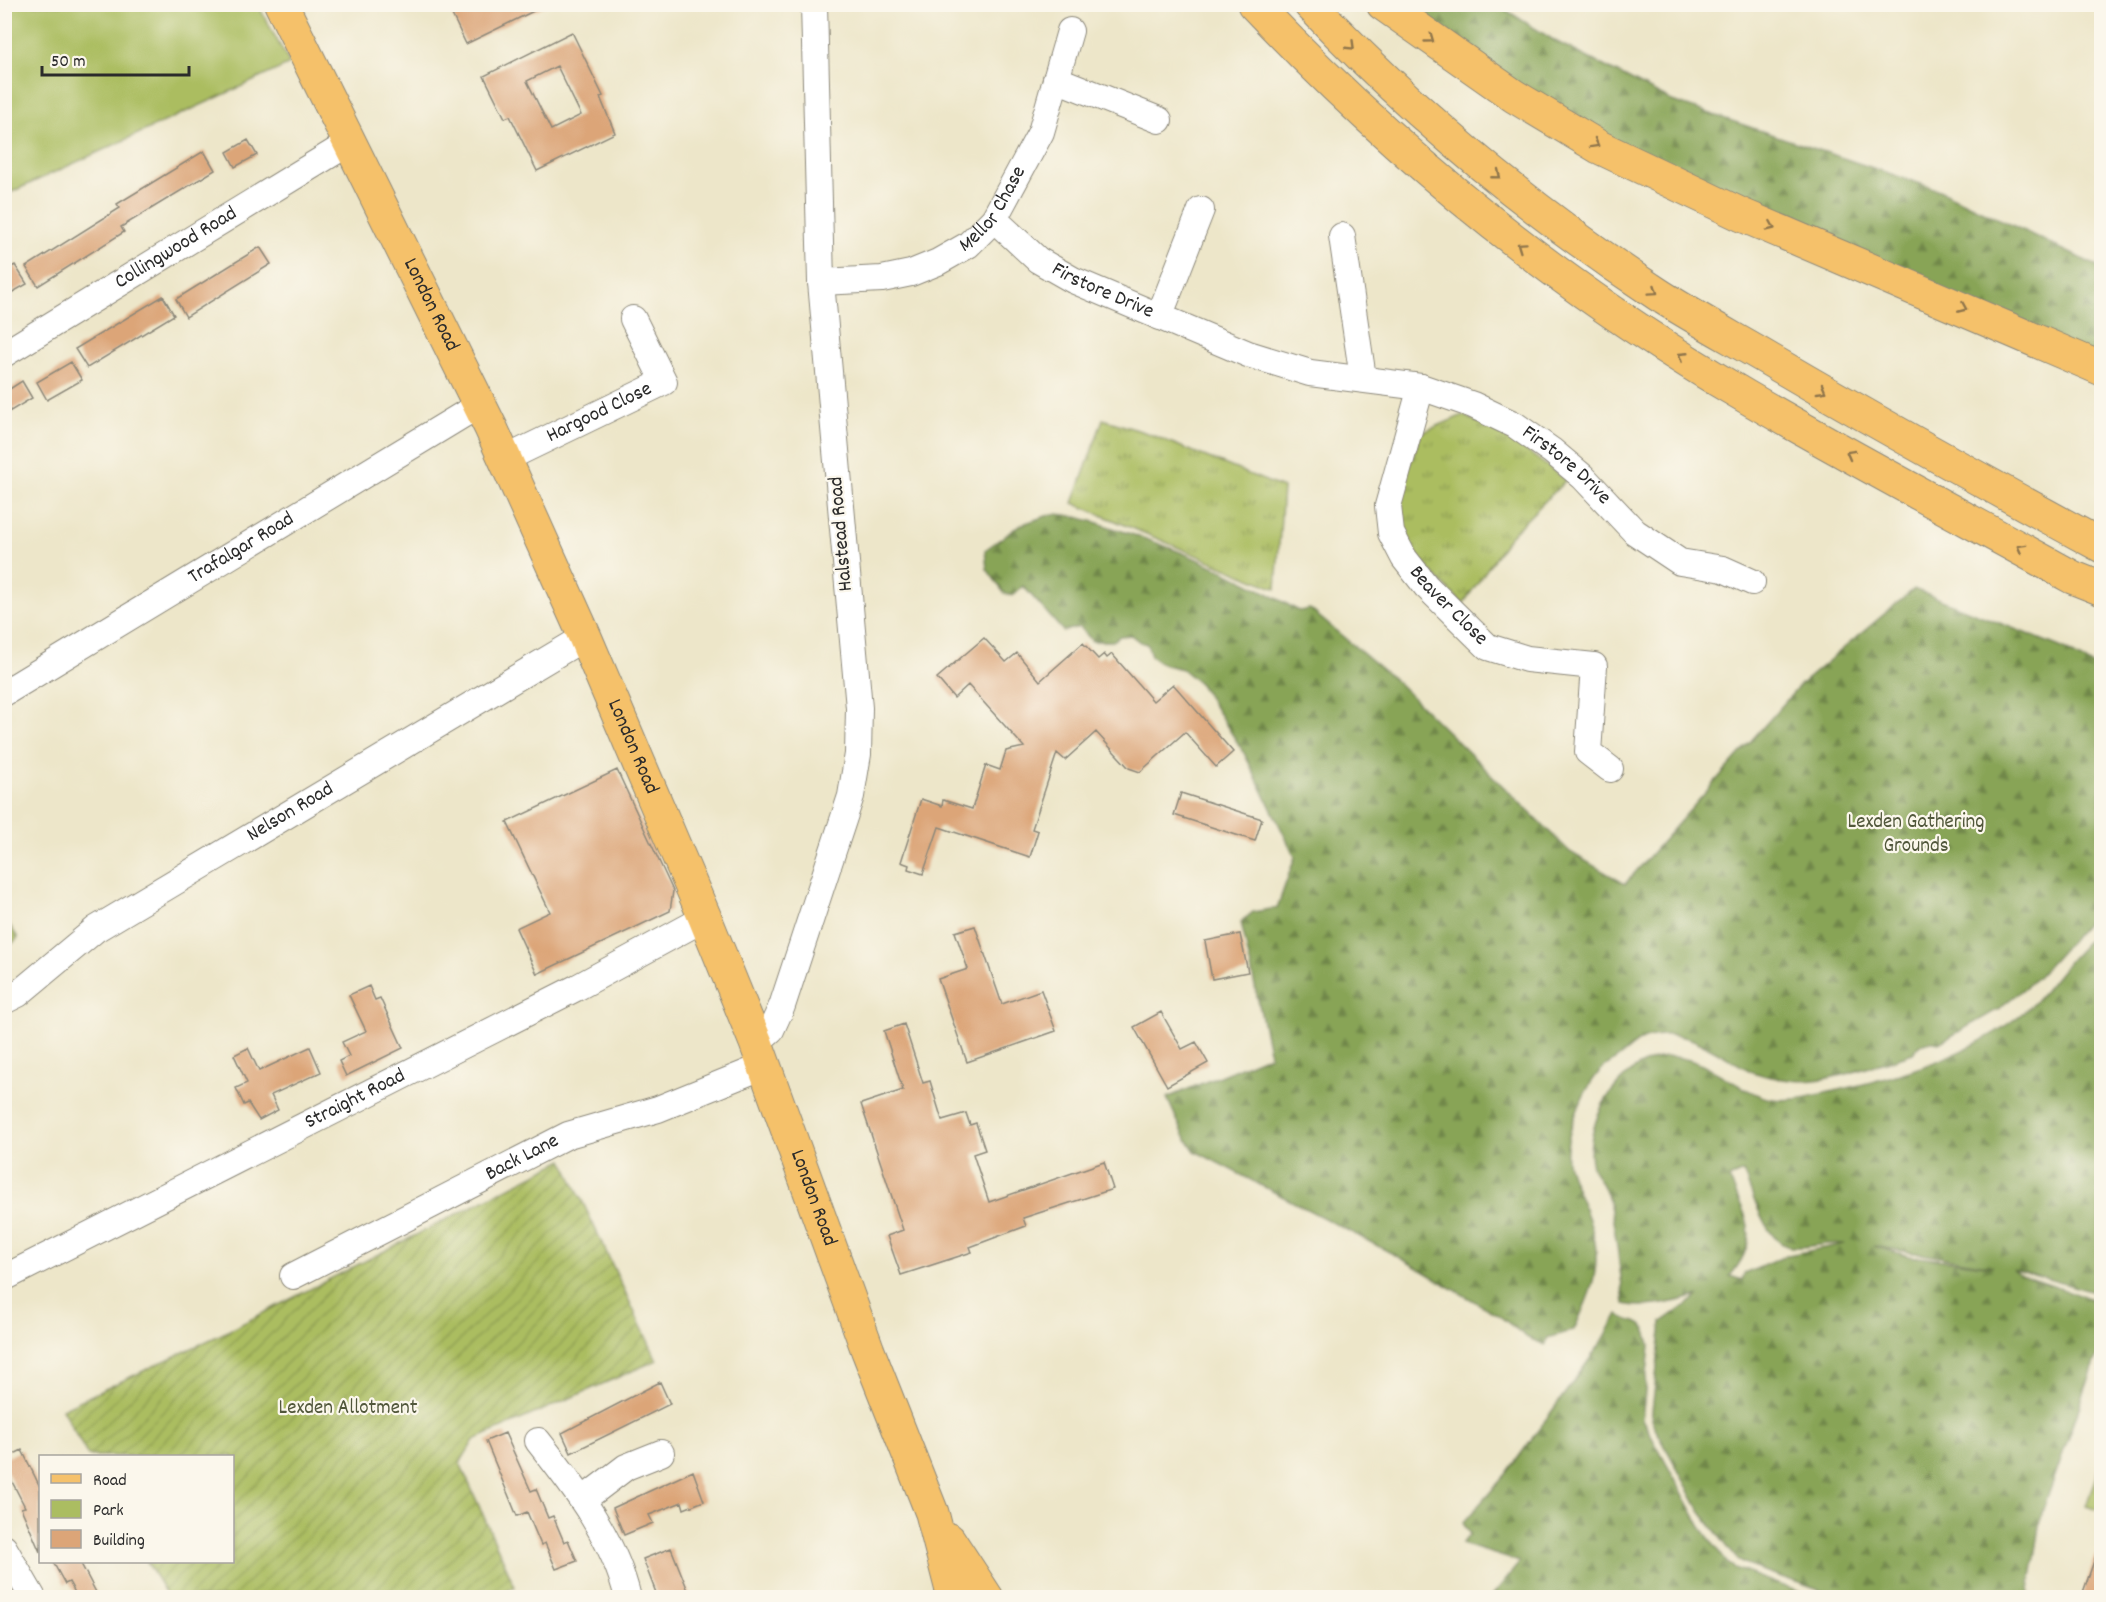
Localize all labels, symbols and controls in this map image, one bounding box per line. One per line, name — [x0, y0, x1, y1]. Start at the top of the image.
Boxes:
one-way arrow — [1424, 32, 1435, 43]
scale bar — [42, 39, 189, 77]
one-way arrow — [1343, 39, 1354, 50]
text: 50 m — [51, 50, 86, 75]
one-way arrow — [1589, 137, 1599, 148]
street label: Mellor Chase — [954, 161, 1035, 262]
one-way arrow — [1490, 168, 1501, 179]
street label: Collingwood Road — [109, 200, 243, 298]
one-way arrow — [1765, 220, 1776, 232]
one-way arrow — [1517, 242, 1528, 253]
street label: London Road — [394, 253, 466, 357]
street label: Firstore Drive — [1045, 256, 1158, 327]
one-way arrow — [1647, 284, 1658, 295]
one-way arrow — [1956, 300, 1967, 312]
one-way arrow — [1678, 352, 1689, 363]
street label: Hargood Close — [542, 375, 657, 452]
one-way arrow — [1816, 383, 1826, 394]
street label: Firstore Drive — [1515, 419, 1617, 512]
one-way arrow — [1846, 450, 1857, 461]
street label: Halstead Road — [822, 475, 862, 593]
street label: Trafalgar Road — [183, 505, 301, 593]
one-way arrow — [2017, 544, 2027, 555]
street label: Beaver Close — [1401, 560, 1494, 653]
street label: London Road — [598, 695, 666, 799]
street label: Nelson Road — [242, 775, 340, 850]
park label: Lexden Gathering Grounds — [1848, 808, 1984, 862]
street label: Straight Road — [300, 1062, 411, 1138]
street label: Back Lane — [481, 1127, 565, 1190]
street label: London Road — [781, 1146, 844, 1251]
park label: Lexden Allotment — [279, 1394, 418, 1424]
legend — [39, 1455, 234, 1563]
text: Road — [93, 1469, 127, 1494]
text: Park — [93, 1499, 124, 1524]
text: Building — [93, 1529, 145, 1554]

